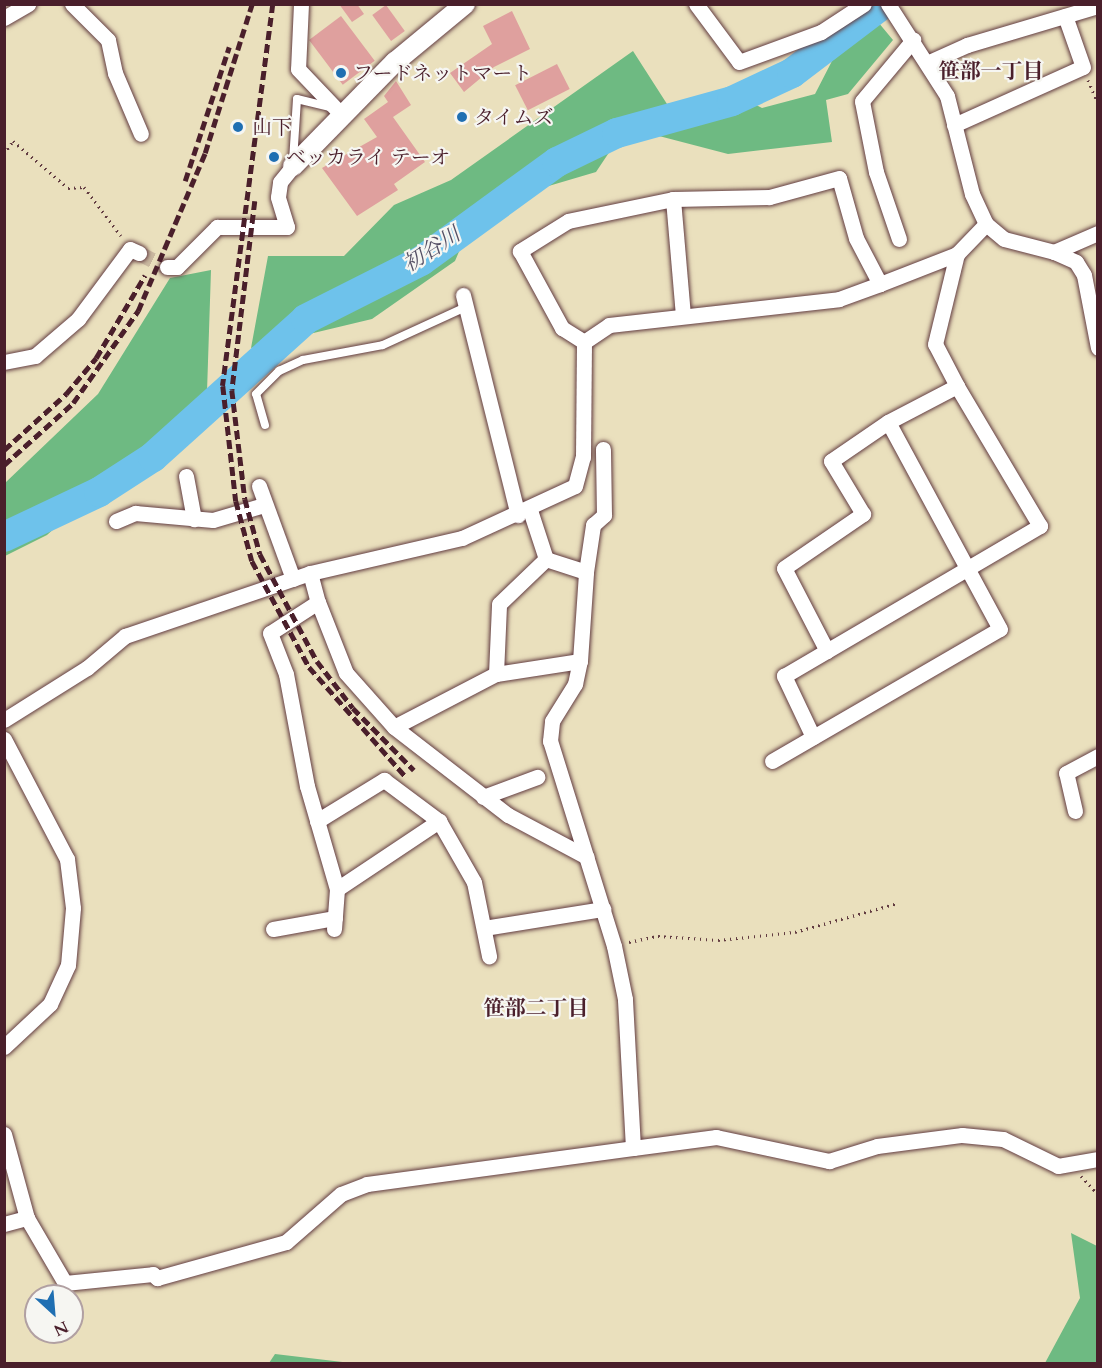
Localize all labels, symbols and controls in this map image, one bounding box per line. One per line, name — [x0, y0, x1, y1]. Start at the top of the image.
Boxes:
district label: 笹部一丁目 — [939, 59, 1043, 85]
place label: フードネットマート — [353, 61, 532, 85]
marker: フードネットマート — [334, 66, 348, 80]
place label: タイムズ — [474, 105, 554, 129]
marker: タイムズ — [455, 110, 469, 124]
place label: 山下 — [252, 115, 292, 139]
marker: 山下 — [229, 118, 247, 136]
place label: ベッカライ テーオ — [286, 145, 451, 169]
marker: ベッカライ テーオ — [267, 150, 281, 164]
water label: 初谷川 — [399, 222, 465, 278]
district label: 笹部二丁目 — [484, 996, 588, 1022]
north arrow — [24, 1284, 84, 1344]
text: N — [50, 1315, 72, 1341]

